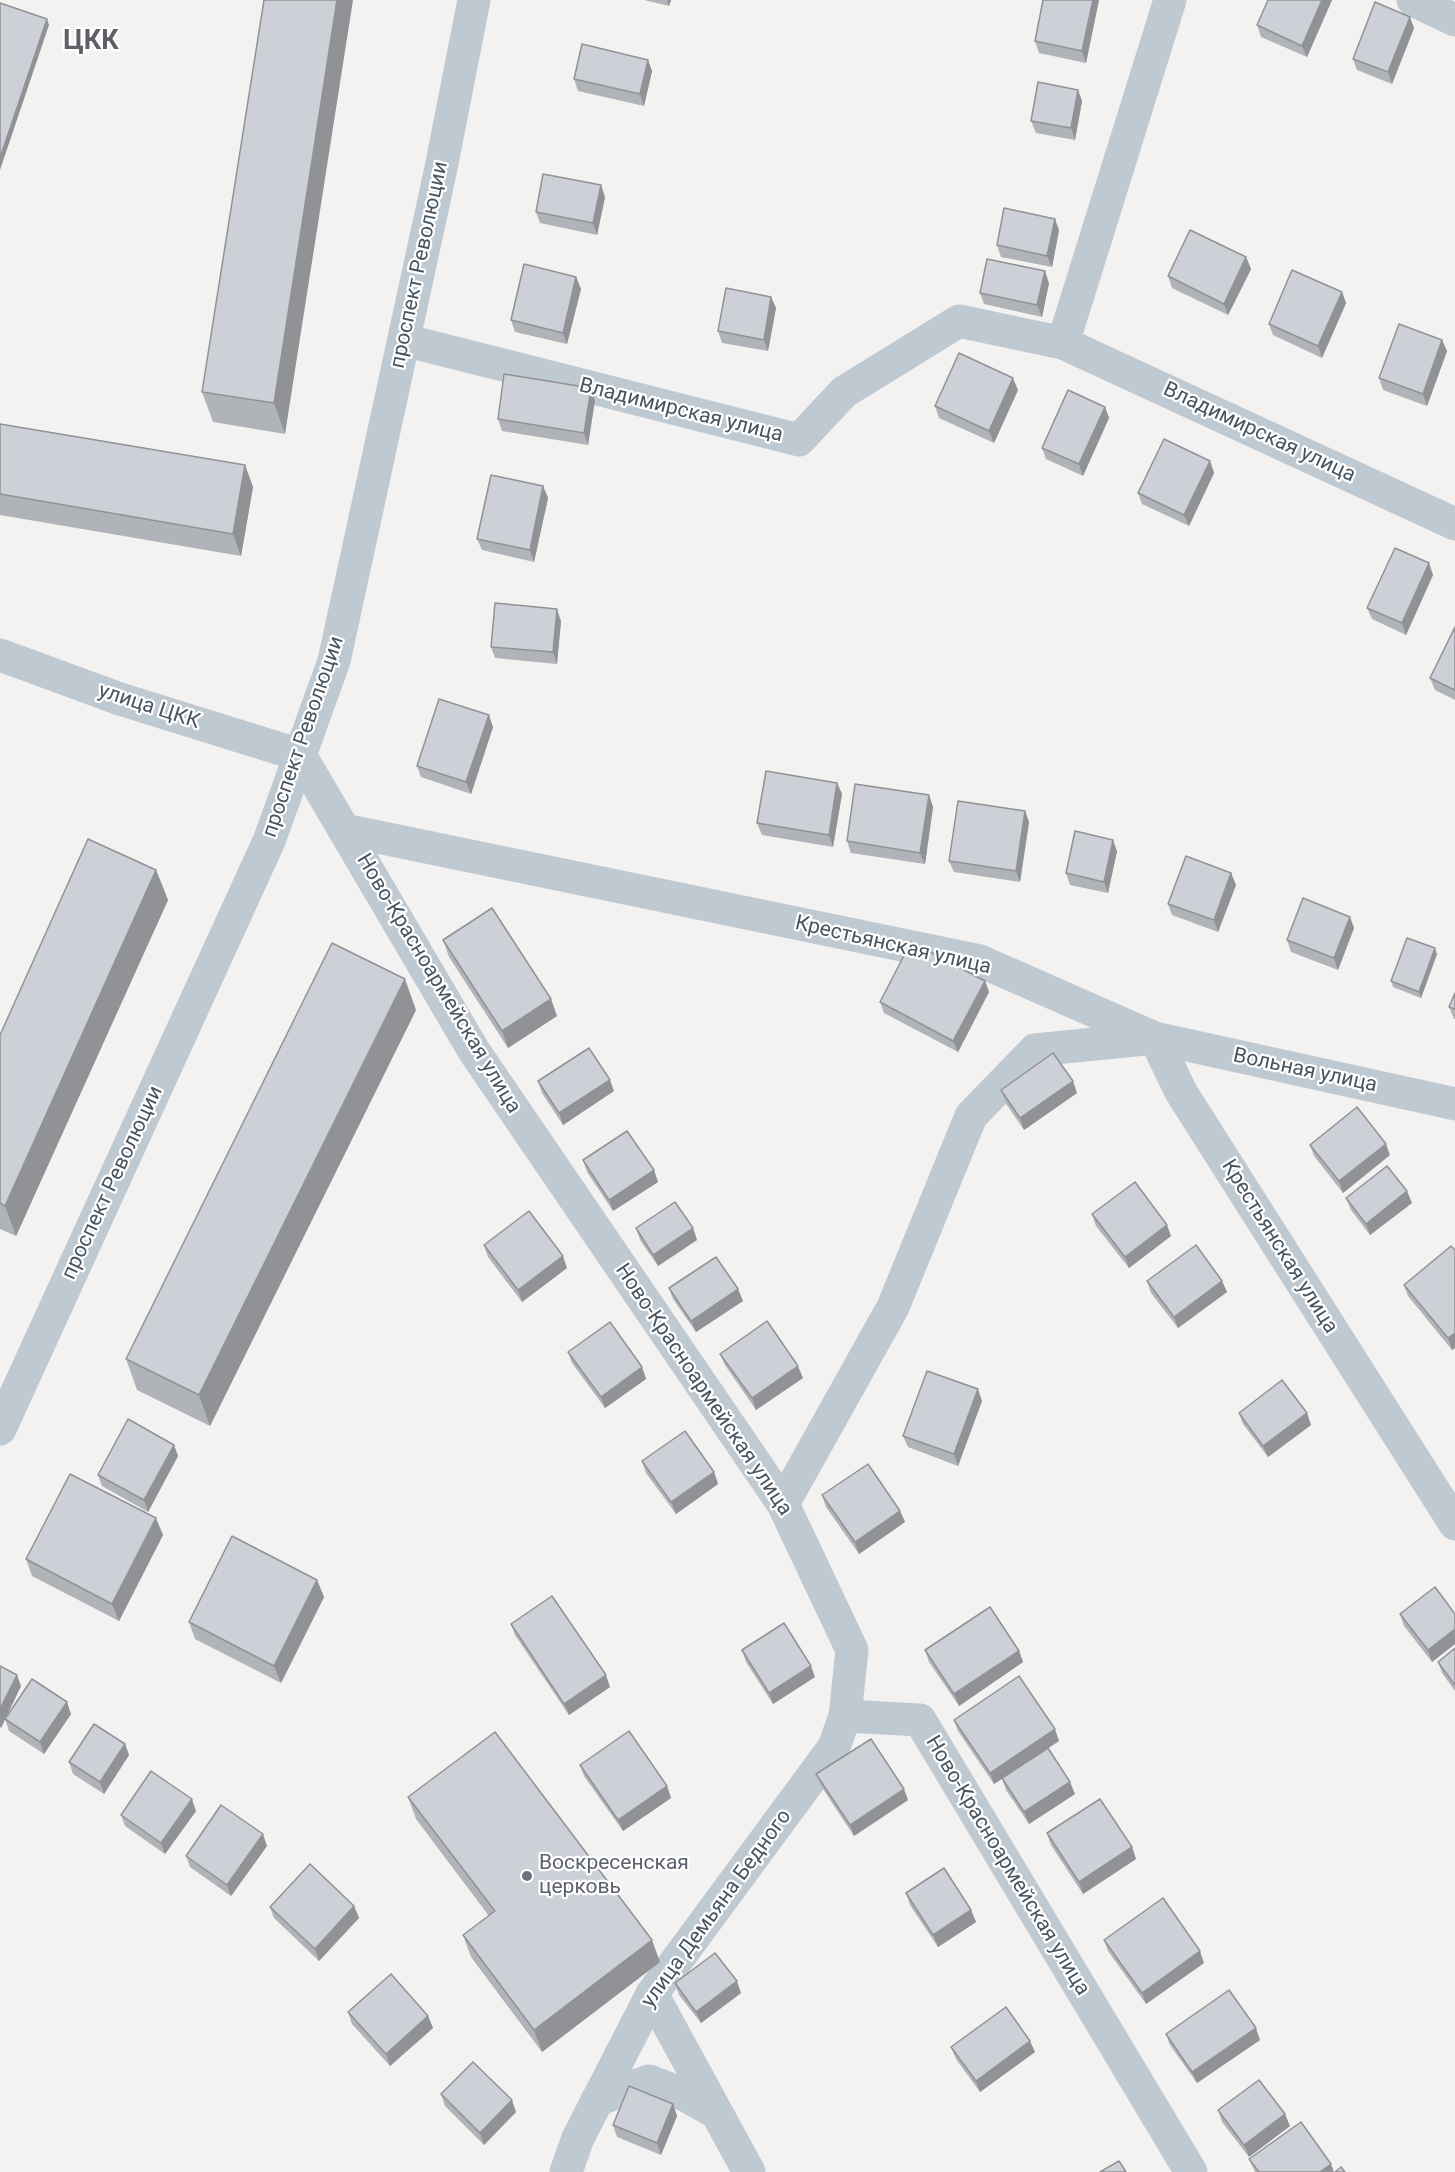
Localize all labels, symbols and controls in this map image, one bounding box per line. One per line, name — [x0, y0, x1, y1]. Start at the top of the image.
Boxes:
district label: ЦКК — [63, 26, 119, 58]
street label: проспект Революции — [386, 159, 454, 371]
street label: Владимирская улица — [577, 373, 785, 449]
street label: Владимирская улица — [1159, 377, 1359, 489]
street label: проспект Революции — [258, 633, 350, 841]
street label: улица ЦКК — [95, 679, 203, 735]
street label: Ново-Красноармейская улица — [350, 850, 526, 1118]
street label: Крестьянская улица — [793, 911, 993, 981]
street label: Вольная улица — [1231, 1043, 1379, 1099]
street label: проспект Революции — [57, 1082, 169, 1284]
street label: Крестьянская улица — [1215, 1155, 1343, 1339]
street label: Ново-Красноармейская улица — [609, 1259, 797, 1521]
street label: Ново-Красноармейская улица — [919, 1732, 1095, 2000]
street label: улица Демьяна Бедного — [637, 1805, 797, 2013]
place label: Воскресенская церковь — [539, 1851, 689, 1901]
marker: Воскресенская церковь — [520, 1869, 534, 1883]

